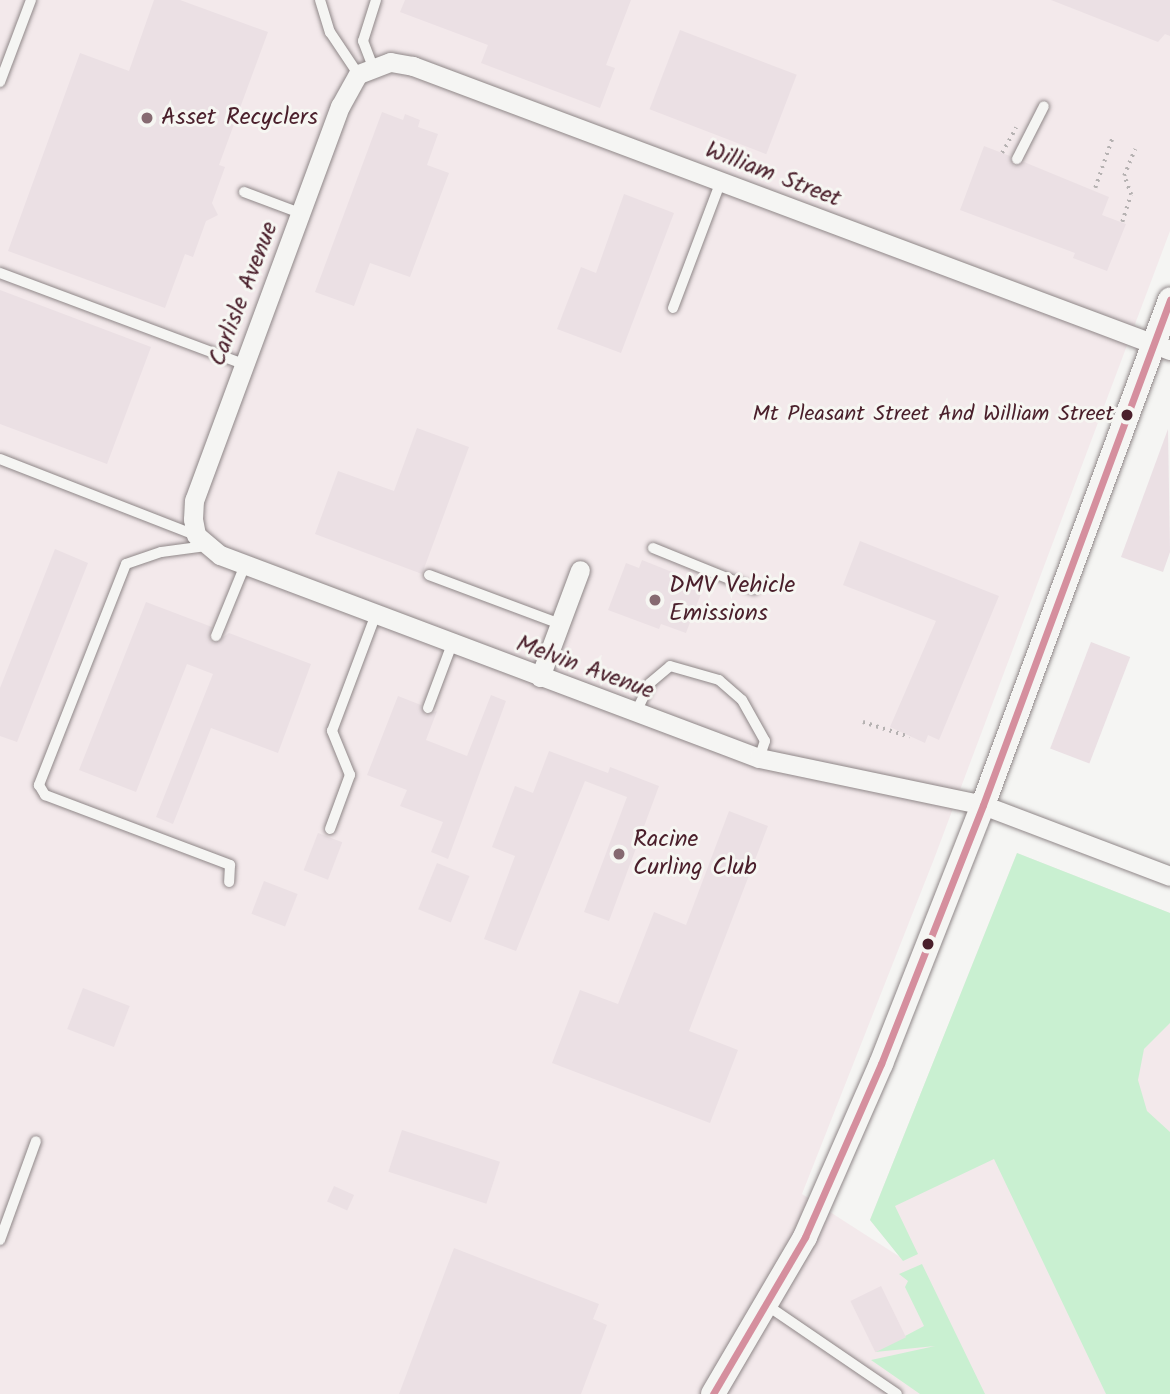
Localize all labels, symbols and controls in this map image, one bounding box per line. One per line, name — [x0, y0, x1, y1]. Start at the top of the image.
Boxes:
place label: Asset Recyclers — [161, 104, 318, 132]
marker: Asset Recyclers — [139, 110, 155, 126]
street label: William Street — [701, 136, 845, 214]
street label: Carlisle Avenue — [203, 218, 285, 370]
place label: Mt Pleasant Street And William Street — [753, 402, 1114, 428]
marker: Mt Pleasant Street And William Street — [1120, 408, 1134, 422]
place label: DMV Vehicle Emissions — [669, 572, 795, 628]
marker: DMV Vehicle Emissions — [647, 592, 663, 608]
street label: Melvin Avenue — [512, 630, 658, 706]
place label: Racine Curling Club — [633, 826, 757, 882]
marker: Racine Curling Club — [611, 846, 627, 862]
unlabelled marker — [921, 937, 935, 951]

